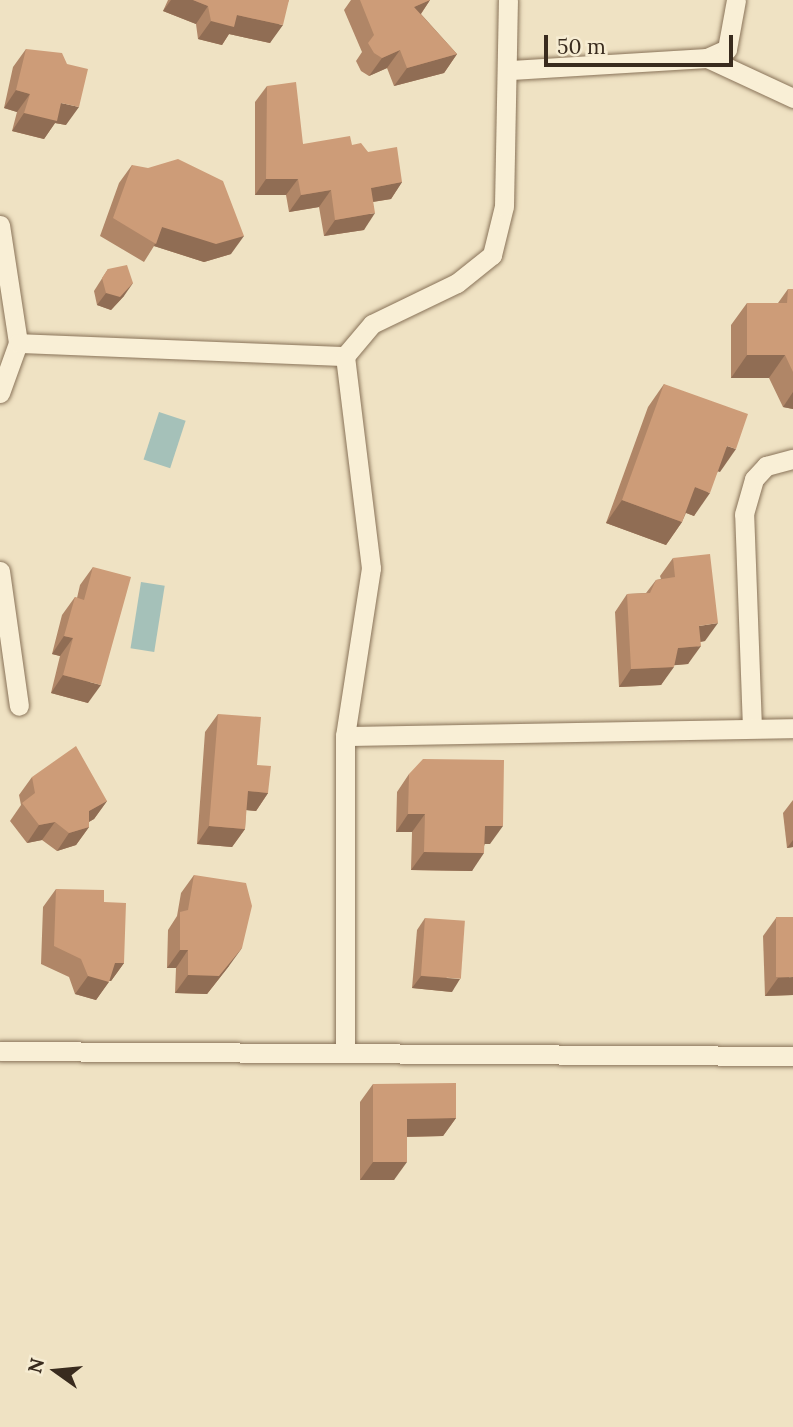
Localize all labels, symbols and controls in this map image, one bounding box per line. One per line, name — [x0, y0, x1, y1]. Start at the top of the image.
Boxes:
scale bar — [548, 21, 737, 65]
text: 50 m — [557, 33, 606, 60]
north arrow — [21, 1336, 91, 1406]
text: N — [22, 1355, 49, 1376]

